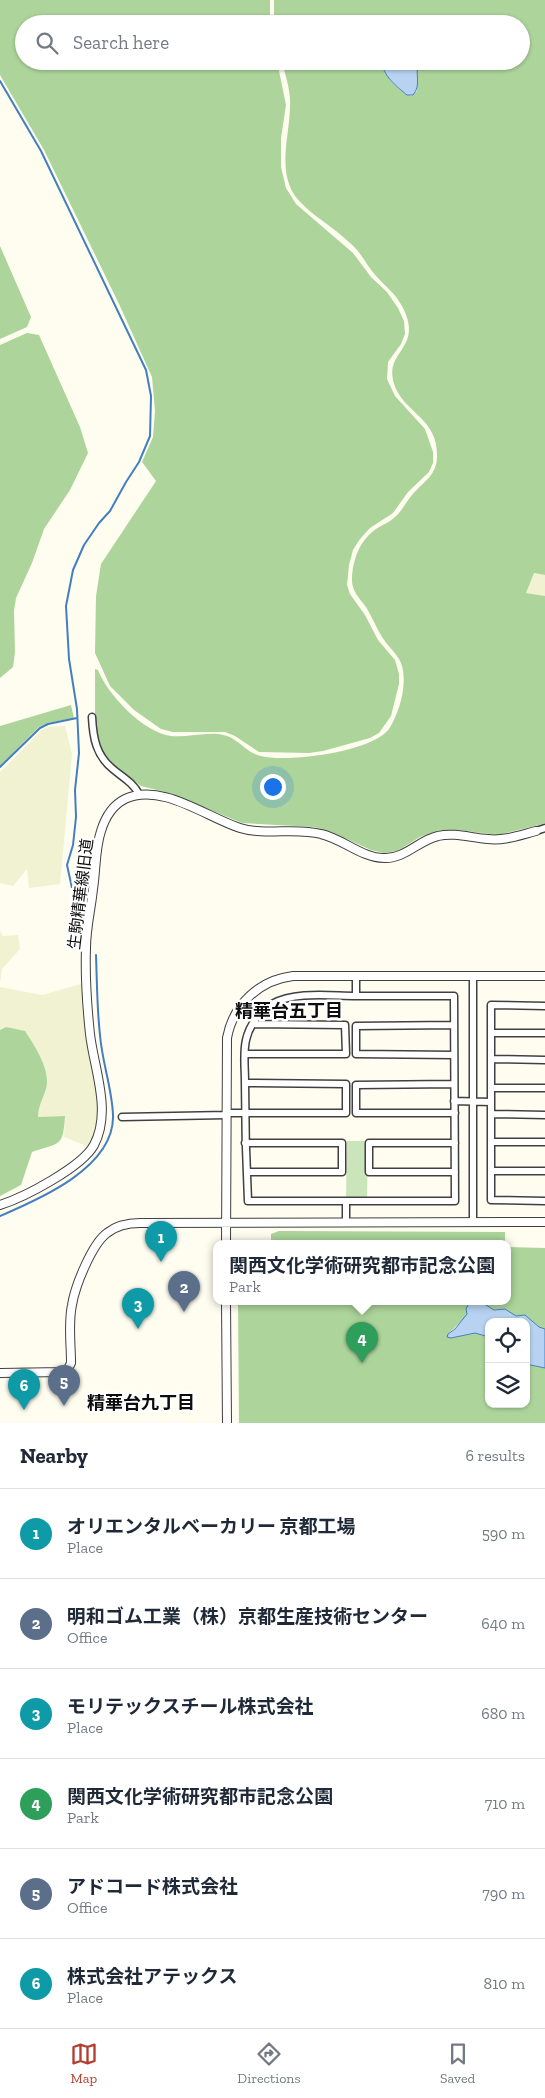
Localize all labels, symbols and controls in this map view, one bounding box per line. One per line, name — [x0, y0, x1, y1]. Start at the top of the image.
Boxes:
search box — [15, 15, 530, 70]
icon: search — [33, 29, 61, 57]
text: Search here — [73, 31, 169, 54]
your location — [260, 774, 286, 800]
street label: 生駒精華線旧道 — [64, 837, 97, 951]
district label: 精華台五丁目 — [235, 1000, 343, 1022]
pin: 1 — [145, 1221, 177, 1262]
popup — [213, 1240, 511, 1305]
text: 関西文化学術研究都市記念公園 — [229, 1254, 495, 1277]
pin: 2 — [168, 1271, 200, 1312]
text: Park — [229, 1277, 261, 1296]
pin: 3 — [122, 1288, 154, 1329]
map controls — [485, 1318, 530, 1408]
button: locate — [485, 1318, 530, 1363]
pin: 4 — [346, 1322, 378, 1363]
button: layers — [485, 1363, 530, 1408]
pin: 5 — [48, 1365, 80, 1406]
pin: 6 — [8, 1369, 40, 1410]
district label: 精華台九丁目 — [87, 1392, 195, 1414]
text: Nearby — [20, 1443, 88, 1468]
text: 6 results — [465, 1446, 525, 1465]
text: オリエンタルベーカリー 京都工場 — [67, 1515, 356, 1538]
text: 1 — [33, 1524, 39, 1543]
text: 590 m — [482, 1524, 525, 1543]
text: Place — [67, 1538, 103, 1557]
text: 明和ゴム工業（株）京都生産技術センター — [67, 1605, 428, 1628]
text: 2 — [32, 1614, 40, 1633]
text: 640 m — [481, 1614, 525, 1633]
text: Office — [67, 1628, 107, 1647]
text: モリテックスチール株式会社 — [67, 1695, 313, 1718]
text: 3 — [32, 1704, 40, 1723]
text: 680 m — [481, 1704, 525, 1723]
text: Place — [67, 1718, 103, 1737]
text: 関西文化学術研究都市記念公園 — [67, 1785, 333, 1808]
text: 4 — [31, 1794, 41, 1813]
text: 710 m — [485, 1794, 525, 1813]
text: Park — [67, 1808, 99, 1827]
text: アドコード株式会社 — [67, 1875, 238, 1898]
text: 5 — [32, 1884, 40, 1903]
text: 790 m — [482, 1884, 525, 1903]
text: Office — [67, 1898, 107, 1917]
text: 株式会社アテックス — [67, 1965, 237, 1988]
text: 6 — [32, 1974, 40, 1993]
text: 810 m — [484, 1974, 525, 1993]
text: Place — [67, 1988, 103, 2007]
tab: Map — [70, 2040, 98, 2087]
tab: Directions — [237, 2040, 301, 2087]
tab: Saved — [440, 2040, 475, 2087]

